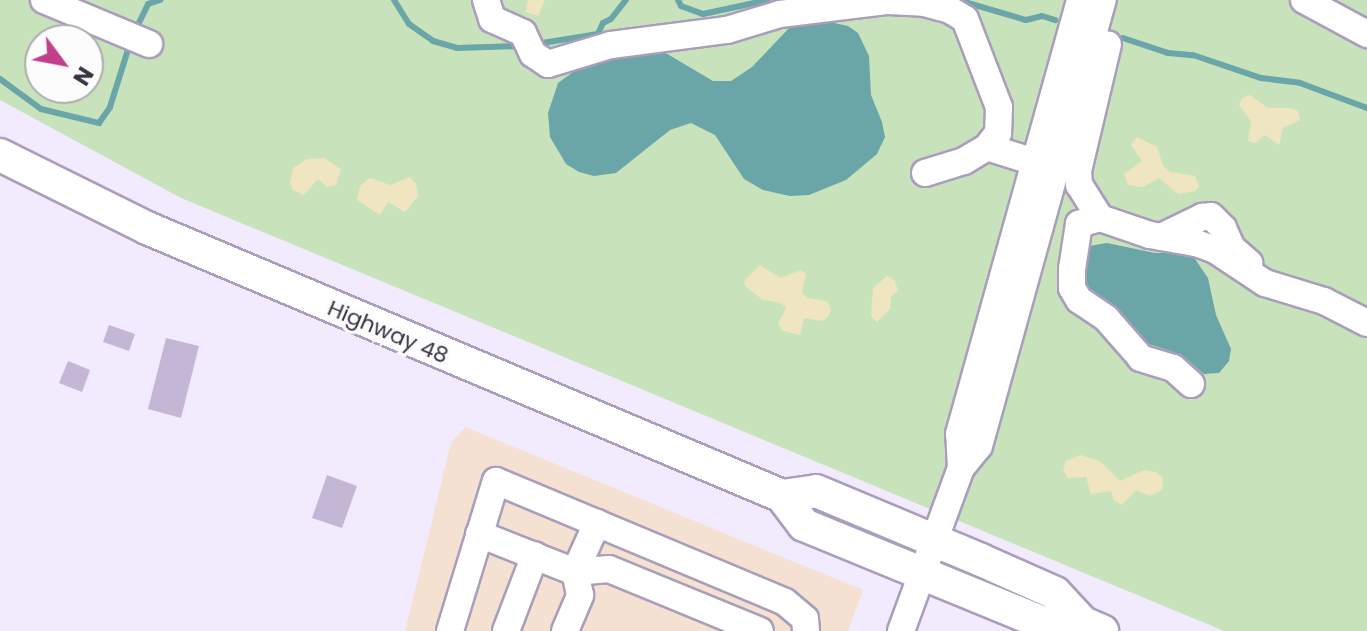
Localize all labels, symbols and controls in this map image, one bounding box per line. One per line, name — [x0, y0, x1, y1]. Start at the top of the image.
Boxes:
north arrow — [24, 24, 104, 104]
text: N — [66, 61, 101, 91]
street label: Highway 48 — [324, 295, 452, 369]

